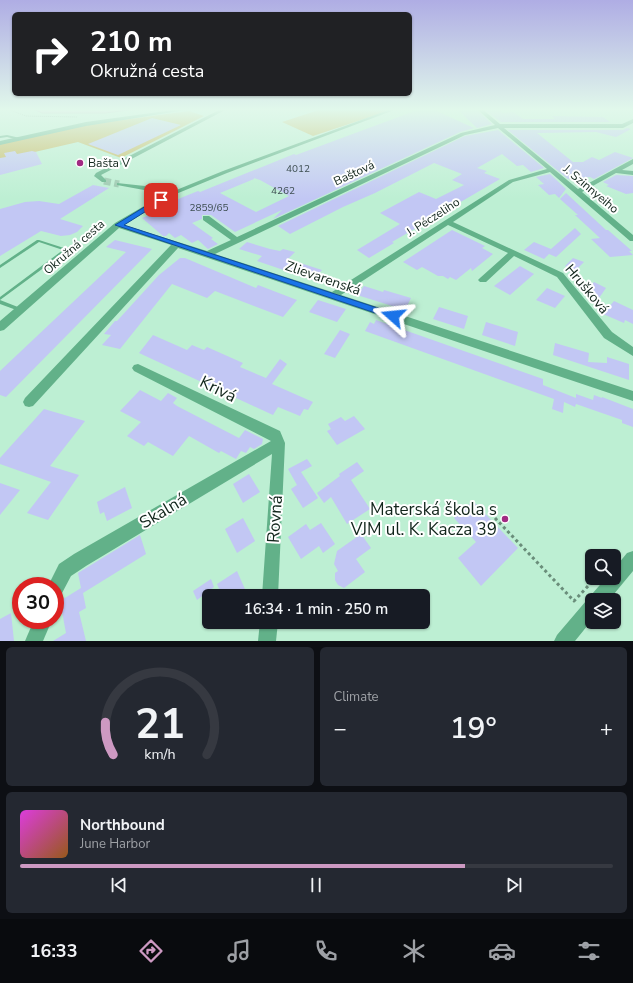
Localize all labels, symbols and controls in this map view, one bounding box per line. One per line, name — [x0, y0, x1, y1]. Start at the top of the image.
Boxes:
text: 210 m — [90, 23, 173, 61]
icon: right — [24, 28, 76, 80]
text: Okružná cesta — [90, 59, 204, 83]
place label: Bašta V — [88, 155, 131, 171]
street label: Baštová — [331, 157, 377, 189]
marker: Bašta V — [75, 158, 85, 168]
street label: J. Szinnyeiho — [559, 161, 622, 217]
house number: 4012 — [286, 162, 310, 176]
pin — [144, 183, 178, 217]
house number: 4262 — [271, 184, 295, 198]
icon: arrive — [150, 189, 172, 211]
street label: J. Péczeliho — [402, 194, 463, 241]
house number: 2859/65 — [190, 201, 228, 215]
street label: Okružná cesta — [40, 216, 108, 278]
street label: Zlievarenská — [283, 256, 363, 300]
street label: Hrušková — [561, 260, 613, 318]
position arrow — [372, 295, 414, 337]
street label: Krivá — [196, 370, 240, 408]
street label: Skalná — [135, 488, 191, 534]
street label: Rovná — [262, 494, 288, 544]
place label: Materská škola s VJM ul. K. Kacza 39 — [350, 498, 497, 541]
marker: Materská škola s VJM ul. K. Kacza 39 — [500, 514, 510, 524]
map controls — [585, 549, 621, 629]
button: search — [585, 549, 621, 585]
speed limit sign: 30 — [12, 577, 64, 629]
button: layers — [585, 593, 621, 629]
text: 16:34 · 1 min · 250 m — [244, 599, 388, 619]
text: Climate — [334, 688, 379, 706]
text: 21 — [135, 695, 185, 752]
text: 19° — [450, 708, 497, 749]
text: − — [334, 714, 347, 744]
text: + — [600, 714, 613, 744]
text: km/h — [144, 744, 175, 763]
text: Northbound — [80, 815, 165, 835]
text: June Harbor — [80, 835, 150, 853]
icon: previous — [108, 874, 130, 896]
icon: pause — [305, 874, 327, 896]
icon: next — [503, 874, 525, 896]
icon: directions — [137, 937, 165, 965]
icon: music — [225, 937, 253, 965]
icon: phone — [312, 937, 340, 965]
icon: climate — [400, 937, 428, 965]
icon: car — [488, 937, 516, 965]
icon: filters — [575, 937, 603, 965]
text: 16:33 — [30, 939, 77, 963]

